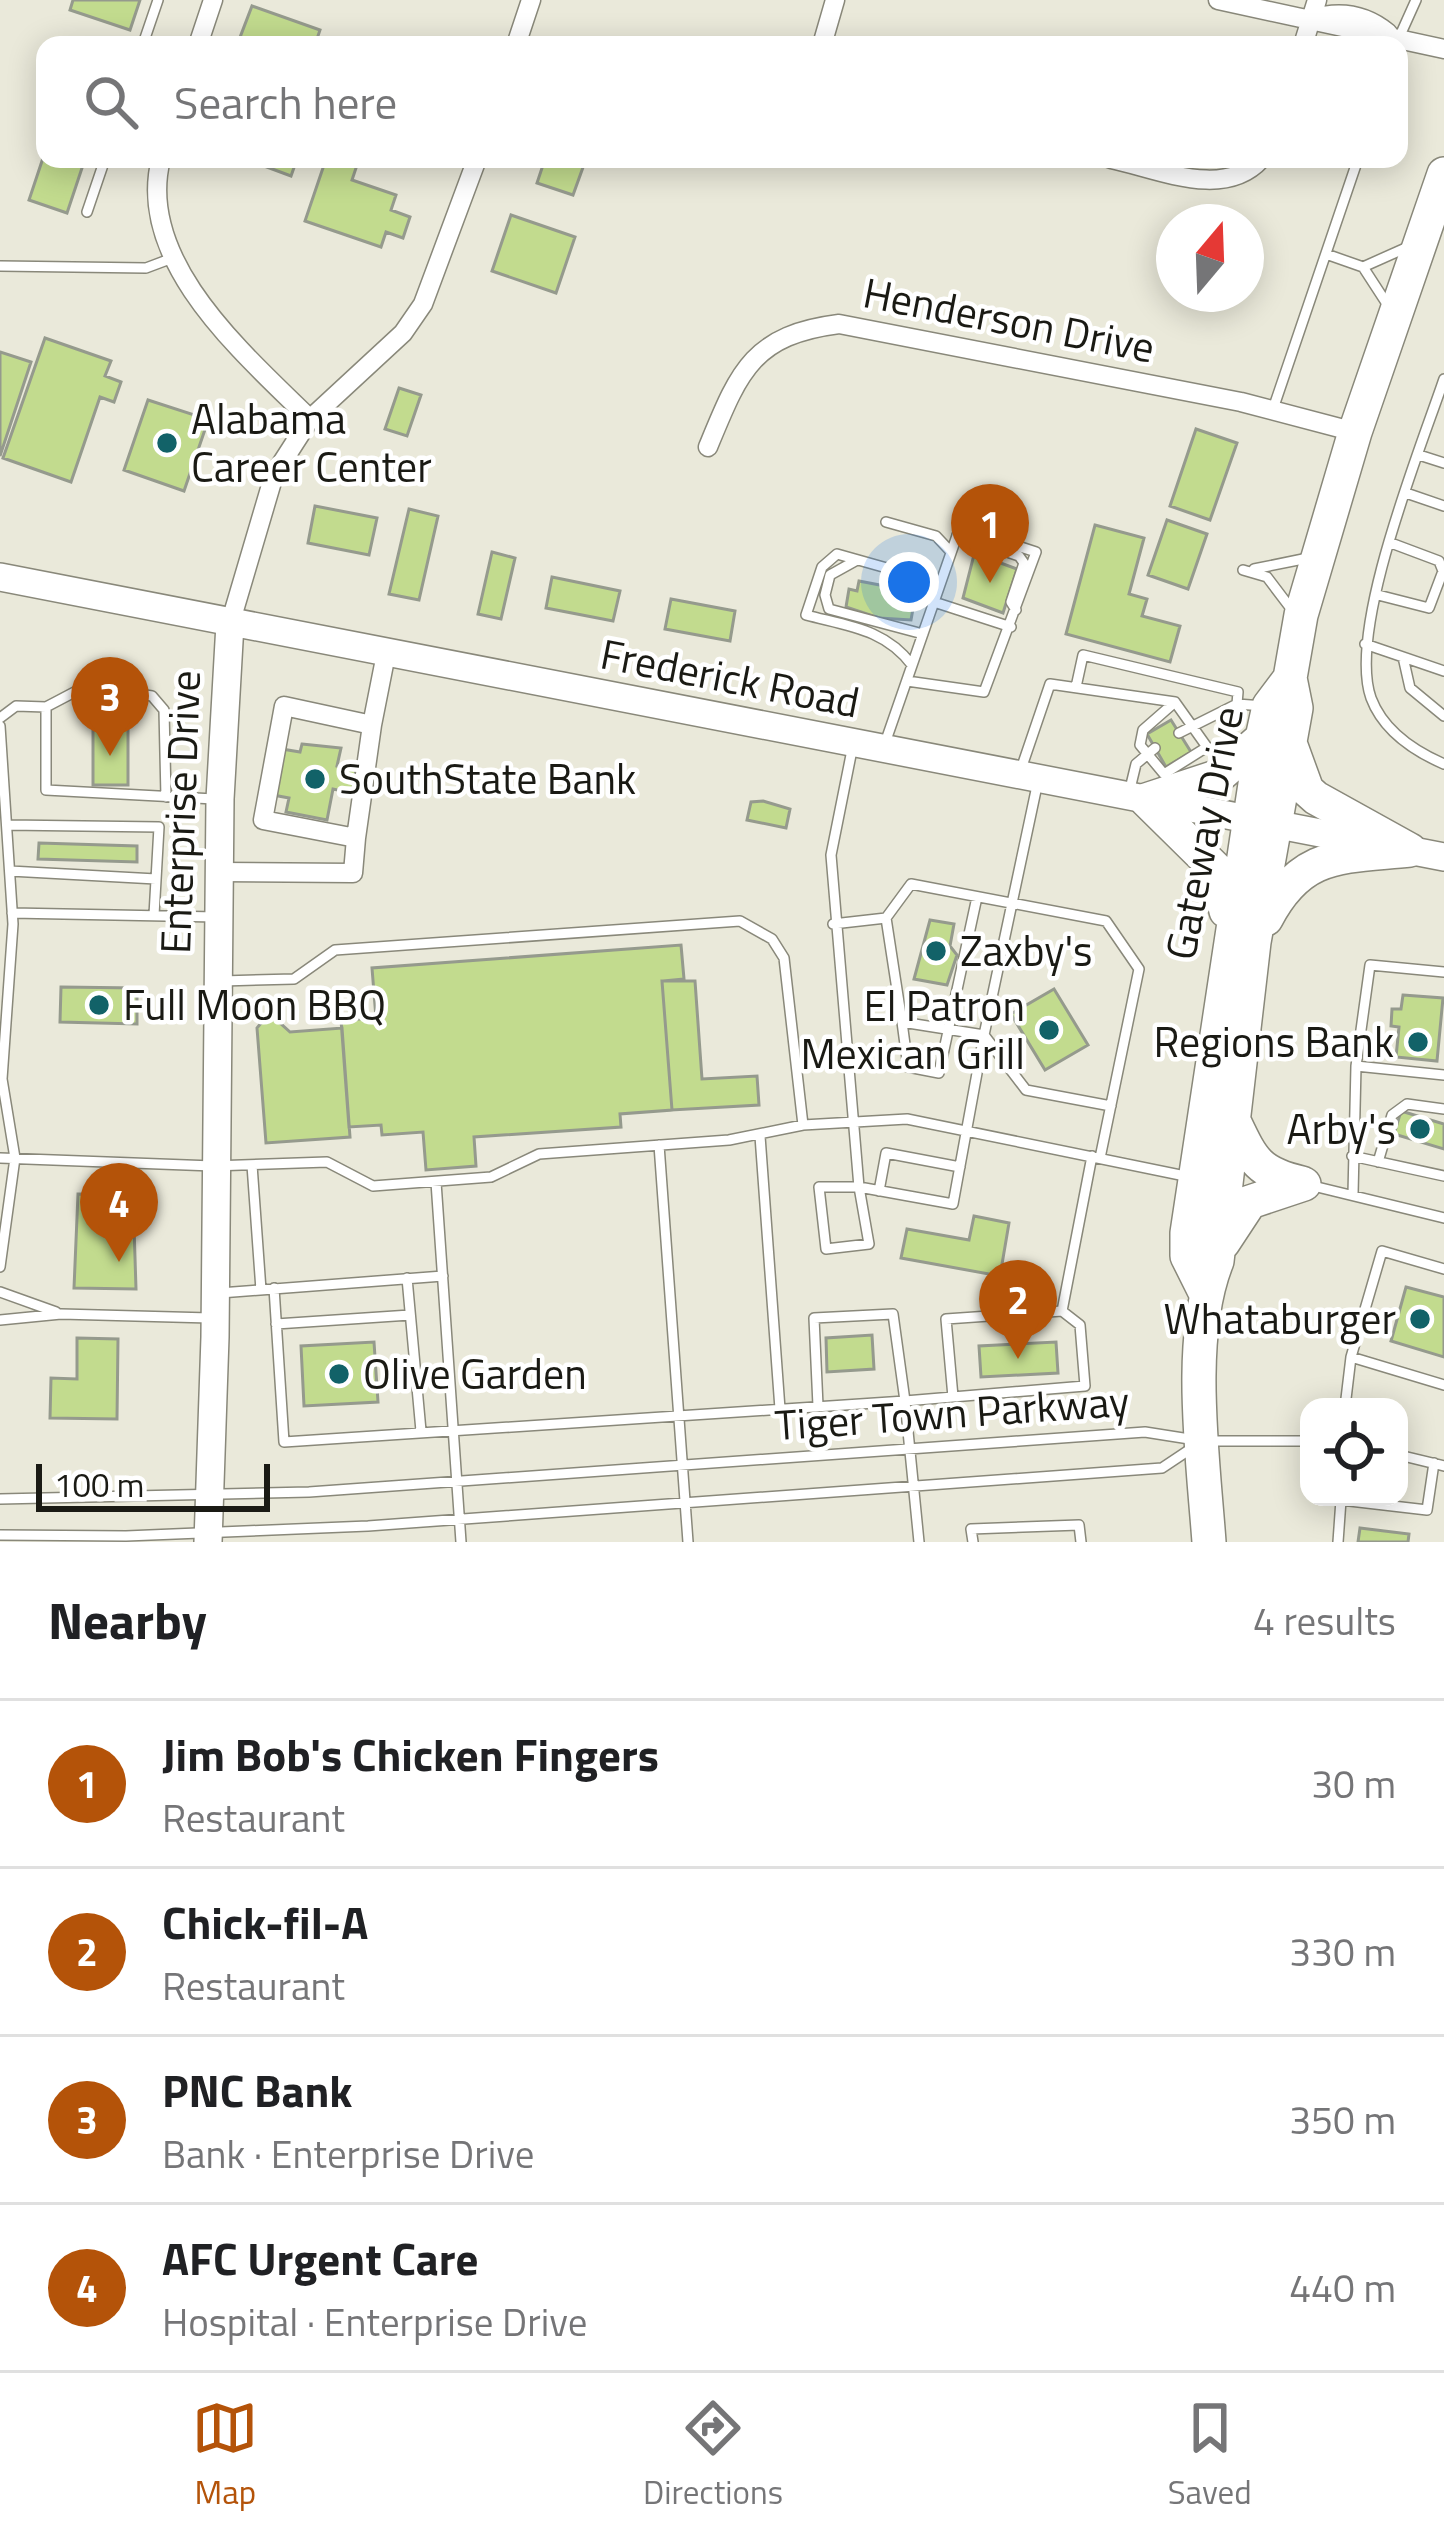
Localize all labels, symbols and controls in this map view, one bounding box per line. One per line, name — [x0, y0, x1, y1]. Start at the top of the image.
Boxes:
search box — [36, 36, 1408, 168]
text: Search here — [174, 68, 397, 136]
icon: search — [78, 69, 144, 135]
north arrow — [1156, 204, 1264, 312]
street label: Henderson Drive — [858, 259, 1160, 379]
place label: Alabama Career Center — [191, 386, 432, 498]
marker: Alabama Career Center — [154, 430, 180, 456]
pin: 1 — [951, 484, 1029, 583]
your location — [879, 552, 939, 612]
street label: Frederick Road — [595, 621, 865, 733]
pin: 3 — [71, 657, 149, 756]
street label: Enterprise Drive — [142, 669, 216, 955]
street label: Gateway Drive — [1147, 701, 1259, 965]
place label: SouthState Bank — [339, 746, 636, 810]
marker: SouthState Bank — [302, 766, 328, 792]
place label: Zaxby's — [960, 918, 1093, 982]
marker: Zaxby's — [923, 938, 949, 964]
place label: Full Moon BBQ — [123, 972, 386, 1036]
place label: El Patron Mexican Grill — [801, 973, 1025, 1085]
marker: Full Moon BBQ — [86, 992, 112, 1018]
place label: Regions Bank — [1153, 1009, 1394, 1073]
marker: El Patron Mexican Grill — [1036, 1017, 1062, 1043]
marker: Regions Bank — [1405, 1029, 1431, 1055]
place label: Arby's — [1286, 1096, 1396, 1160]
marker: Arby's — [1407, 1116, 1433, 1142]
pin: 4 — [80, 1163, 158, 1262]
pin: 2 — [979, 1260, 1057, 1359]
place label: Whataburger — [1163, 1286, 1396, 1350]
marker: Whataburger — [1407, 1306, 1433, 1332]
place label: Olive Garden — [363, 1341, 587, 1405]
marker: Olive Garden — [326, 1361, 352, 1387]
street label: Tiger Town Parkway — [773, 1368, 1131, 1456]
map controls — [1300, 1398, 1408, 1506]
button: locate — [1300, 1398, 1408, 1506]
scale bar — [36, 1458, 270, 1511]
text: 100 m — [54, 1460, 144, 1510]
text: Nearby — [48, 1581, 207, 1659]
text: 4 results — [1253, 1591, 1396, 1650]
text: Jim Bob's Chicken Fingers — [162, 1720, 659, 1788]
text: 1 — [76, 1754, 98, 1813]
text: 30 m — [1311, 1754, 1396, 1813]
text: Restaurant — [162, 1788, 345, 1847]
text: Chick-fil-A — [162, 1888, 368, 1956]
text: 2 — [76, 1922, 98, 1981]
text: 330 m — [1289, 1922, 1396, 1981]
text: Restaurant — [162, 1956, 345, 2015]
text: PNC Bank — [162, 2056, 353, 2124]
text: 3 — [76, 2090, 98, 2149]
text: 350 m — [1289, 2090, 1396, 2149]
text: Bank · Enterprise Drive — [162, 2124, 534, 2183]
text: AFC Urgent Care — [162, 2224, 479, 2292]
text: 4 — [76, 2258, 98, 2317]
text: 440 m — [1289, 2258, 1396, 2317]
text: Hospital · Enterprise Drive — [162, 2292, 587, 2351]
tab: Map — [192, 2395, 258, 2517]
tab: Directions — [643, 2395, 783, 2517]
tab: Saved — [1168, 2395, 1252, 2517]

